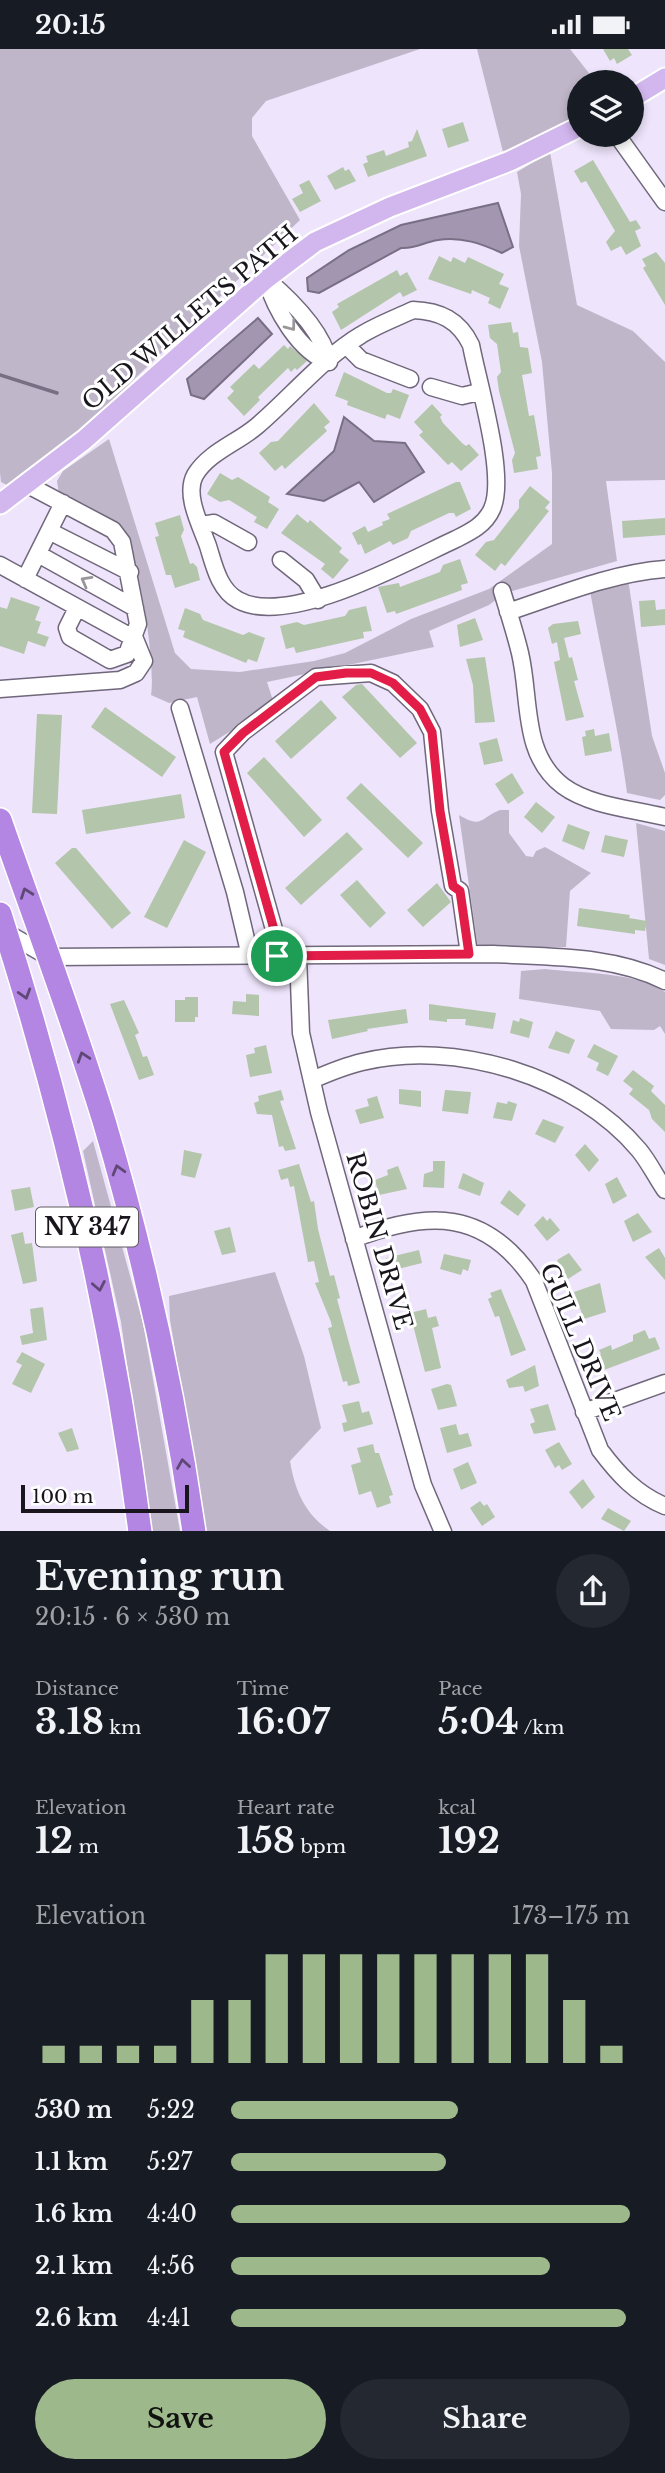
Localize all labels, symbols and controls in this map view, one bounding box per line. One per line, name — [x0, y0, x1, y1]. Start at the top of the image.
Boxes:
text: 20:15 — [35, 9, 106, 41]
map controls — [567, 70, 644, 147]
button: layers — [567, 70, 644, 147]
street label: OLD WILLETS PATH — [76, 219, 303, 416]
one-way arrow — [283, 319, 295, 331]
one-way arrow — [81, 576, 94, 589]
one-way arrow — [20, 888, 34, 900]
pin — [247, 926, 307, 986]
icon: arrive — [258, 937, 296, 975]
one-way arrow — [17, 988, 32, 1000]
one-way arrow — [77, 1052, 92, 1064]
street label: ROBIN DRIVE — [340, 1149, 419, 1333]
one-way arrow — [112, 1165, 126, 1177]
road number: NY 347 — [36, 1207, 138, 1247]
street label: GULL DRIVE — [534, 1259, 627, 1425]
one-way arrow — [91, 1280, 106, 1292]
one-way arrow — [176, 1458, 191, 1470]
scale bar — [21, 1483, 189, 1514]
text: 100 m — [32, 1485, 93, 1508]
text: Evening run — [35, 1553, 284, 1600]
button: share — [556, 1554, 630, 1628]
text: 20:15 · 6 × 530 m — [35, 1603, 230, 1631]
text: Distance — [35, 1677, 119, 1700]
text: Time — [237, 1677, 289, 1700]
text: Pace — [438, 1677, 483, 1700]
text: 3.18 — [35, 1700, 104, 1743]
text: 16:07 — [237, 1700, 330, 1743]
text: 5:04 — [438, 1700, 519, 1743]
text: km — [104, 1716, 141, 1739]
text: /km — [519, 1716, 564, 1739]
text: Elevation — [35, 1796, 127, 1819]
text: Heart rate — [237, 1796, 335, 1819]
text: kcal — [438, 1796, 476, 1819]
text: 12 — [35, 1819, 73, 1862]
text: 158 — [237, 1819, 295, 1862]
text: 192 — [438, 1819, 500, 1862]
text: m — [73, 1835, 99, 1858]
text: bpm — [295, 1835, 346, 1858]
text: Elevation — [35, 1902, 146, 1930]
text: 173–175 m — [512, 1902, 630, 1930]
text: 530 m — [35, 2096, 112, 2124]
text: 5:22 — [147, 2096, 195, 2124]
text: 1.1 km — [35, 2148, 108, 2176]
text: 5:27 — [147, 2148, 192, 2176]
text: 1.6 km — [35, 2200, 113, 2228]
text: 4:40 — [147, 2200, 197, 2228]
text: 2.1 km — [35, 2252, 113, 2280]
text: 4:56 — [147, 2252, 195, 2280]
text: 2.6 km — [35, 2304, 118, 2332]
text: 4:41 — [147, 2304, 191, 2332]
button: Save — [35, 2379, 326, 2459]
button: Share — [340, 2379, 630, 2459]

